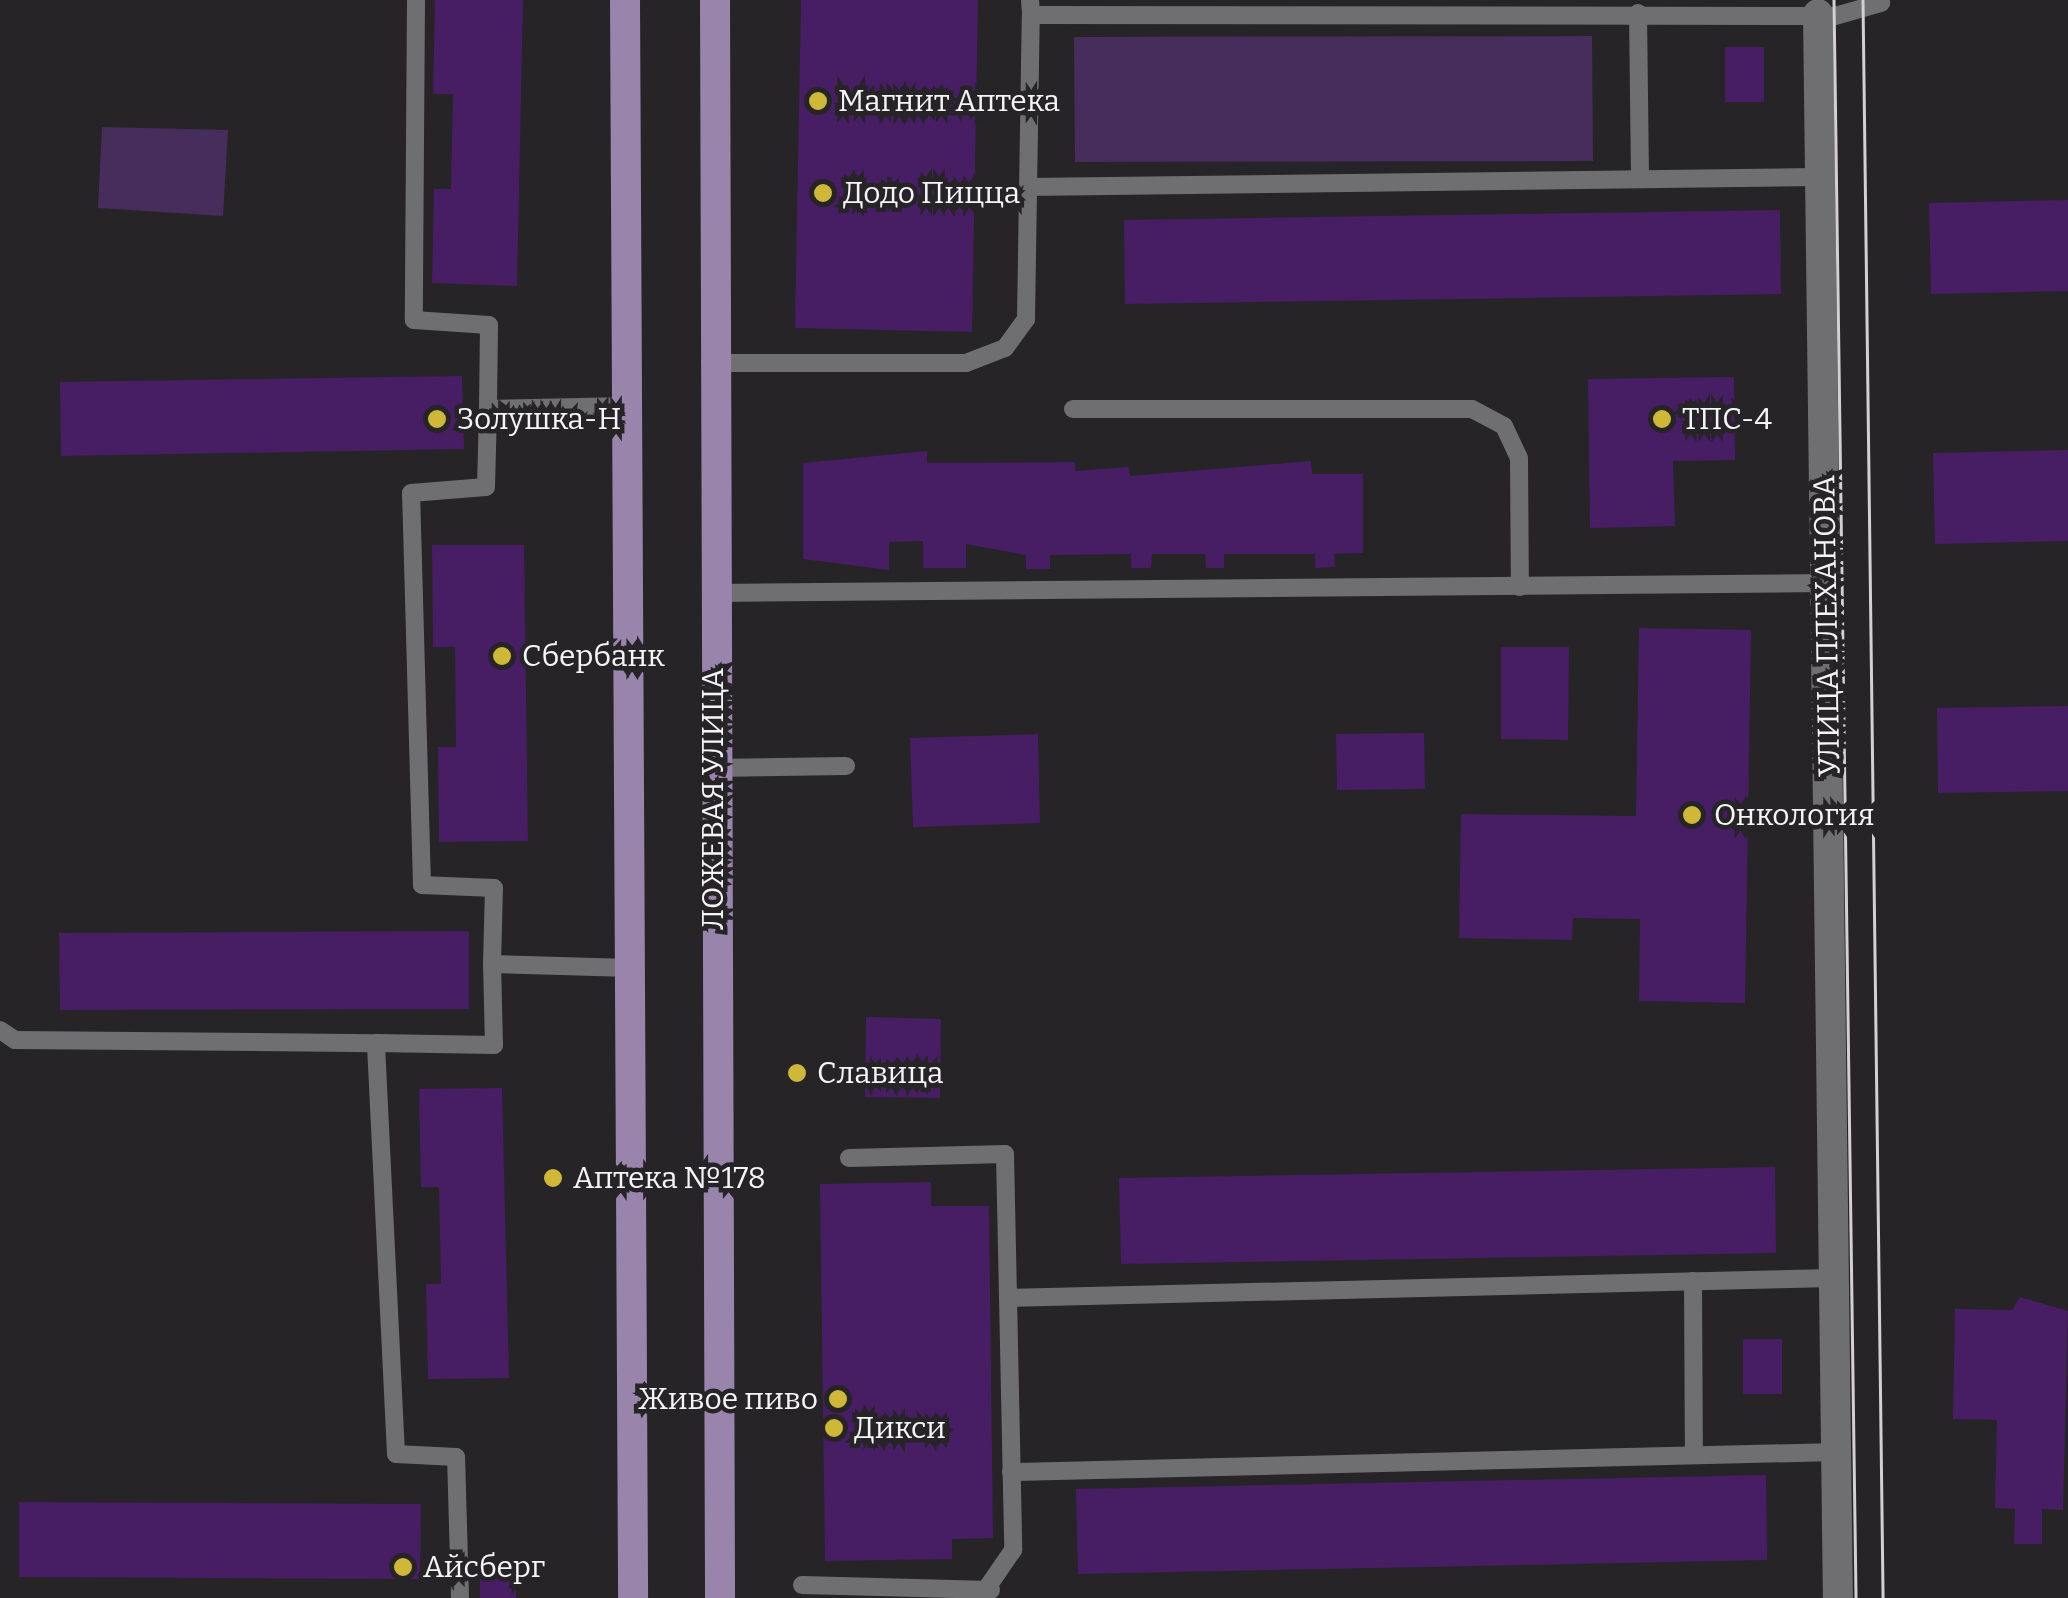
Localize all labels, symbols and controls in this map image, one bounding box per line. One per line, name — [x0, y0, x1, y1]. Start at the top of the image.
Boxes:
place label: Магнит Аптека — [838, 83, 1060, 119]
marker: Магнит Аптека — [807, 90, 829, 112]
place label: Додо Пицца — [843, 175, 1020, 211]
marker: Додо Пицца — [812, 182, 834, 204]
place label: Золушка-Н — [457, 401, 621, 437]
place label: ТПС-4 — [1682, 401, 1772, 437]
marker: Золушка-Н — [426, 408, 448, 430]
marker: ТПС-4 — [1651, 408, 1673, 430]
street label: УЛИЦА ПЛЕХАНОВА — [1806, 475, 1848, 777]
place label: Сбербанк — [522, 638, 665, 674]
marker: Сбербанк — [491, 645, 513, 667]
street label: ЛОЖЕВАЯ УЛИЦА — [695, 668, 731, 930]
place label: Онкология — [1714, 797, 1874, 833]
marker: Онкология — [1679, 802, 1705, 828]
place label: Славица — [817, 1055, 943, 1091]
marker: Славица — [786, 1062, 808, 1084]
place label: Аптека №178 — [573, 1160, 766, 1196]
marker: Аптека №178 — [542, 1167, 564, 1189]
place label: Живое пиво — [638, 1381, 818, 1417]
marker: Живое пиво — [827, 1388, 849, 1410]
place label: Дикси — [854, 1410, 946, 1446]
marker: Дикси — [823, 1417, 845, 1439]
place label: Айсберг — [423, 1549, 545, 1585]
marker: Айсберг — [392, 1556, 414, 1578]

